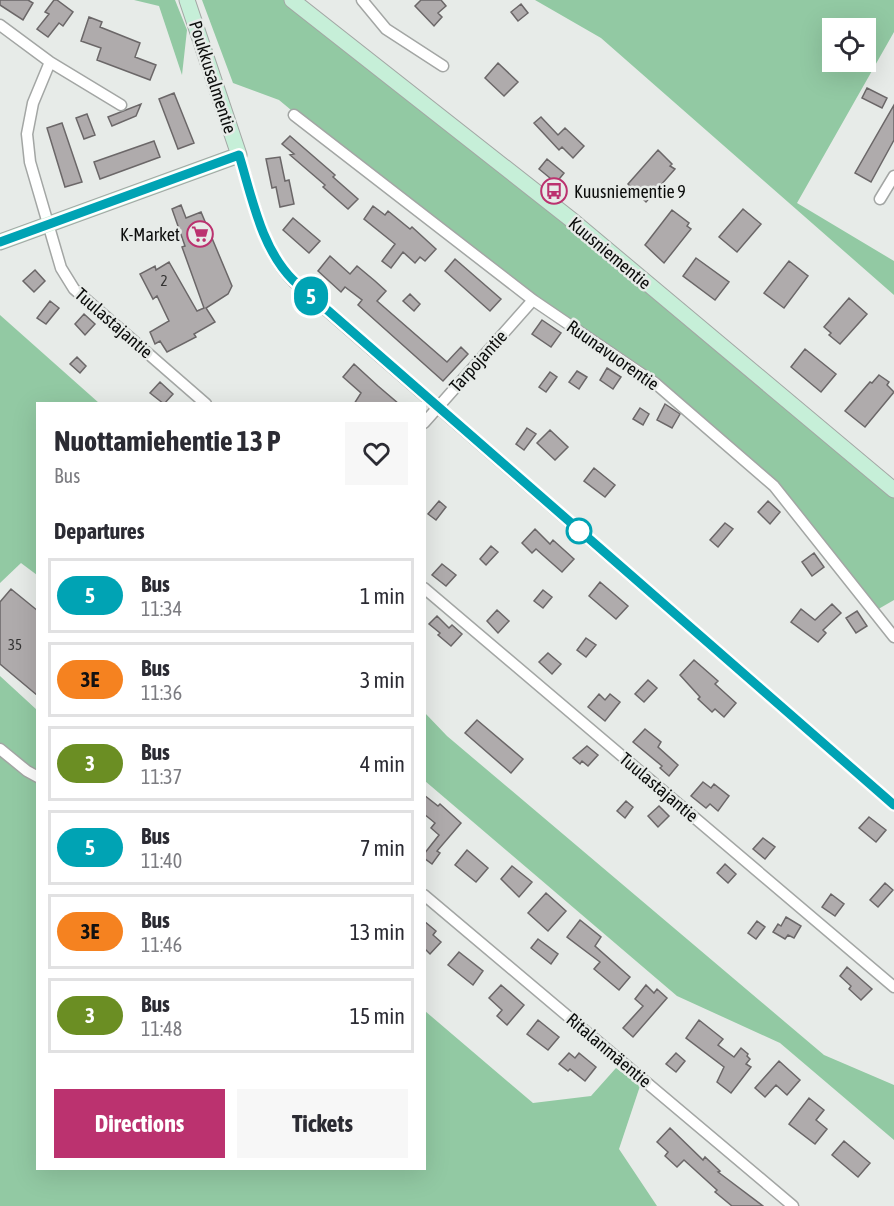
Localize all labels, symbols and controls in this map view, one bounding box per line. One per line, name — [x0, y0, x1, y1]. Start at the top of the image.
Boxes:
street label: Poukkusalmentie — [185, 18, 241, 136]
map controls — [822, 18, 876, 72]
button: locate — [822, 18, 876, 72]
bus stop icon: Kuusniementie 9 — [539, 176, 569, 206]
place label: Kuusniementie 9 — [574, 181, 686, 202]
street label: Kuusniementie — [565, 213, 655, 293]
supermarket icon: K-Market — [185, 219, 215, 249]
place label: K-Market — [120, 224, 180, 245]
house number: 2 — [160, 272, 168, 289]
line badge: 5 — [292, 276, 330, 316]
street label: Tuulastajantie — [71, 284, 157, 362]
text: 5 — [306, 284, 316, 308]
street label: Ruunavuorentie — [563, 315, 663, 395]
street label: Tarpojantie — [445, 326, 511, 396]
button: heart — [345, 422, 408, 485]
text: Nuottamiehentie 13 P — [54, 425, 280, 457]
text: Bus — [54, 464, 80, 487]
text: Departures — [54, 518, 144, 544]
unlabelled marker — [566, 518, 592, 544]
text: Bus — [141, 571, 170, 597]
text: 5 — [85, 583, 95, 607]
text: 1 min — [360, 583, 405, 609]
text: 11:34 — [141, 597, 182, 620]
house number: 35 — [8, 636, 22, 653]
text: Bus — [141, 655, 170, 681]
text: 3E — [81, 667, 99, 691]
text: 3 min — [360, 667, 405, 693]
text: 11:36 — [141, 681, 182, 704]
text: Bus — [141, 739, 170, 765]
street label: Tuulastajantie — [615, 748, 703, 826]
text: 3 — [85, 751, 95, 775]
text: 4 min — [360, 751, 405, 777]
text: 11:37 — [141, 765, 182, 788]
text: Bus — [141, 823, 170, 849]
text: 5 — [85, 835, 95, 859]
text: 7 min — [360, 835, 405, 861]
text: 11:40 — [141, 849, 182, 872]
text: Bus — [141, 907, 170, 933]
text: 3E — [81, 919, 99, 943]
text: 13 min — [350, 919, 405, 945]
text: 11:46 — [141, 933, 182, 956]
text: Bus — [141, 991, 170, 1017]
text: 3 — [85, 1003, 95, 1027]
text: 15 min — [350, 1003, 405, 1029]
street label: Ritalanmäentie — [562, 1008, 656, 1092]
text: 11:48 — [141, 1017, 182, 1040]
button: Directions — [54, 1089, 225, 1158]
button: Tickets — [237, 1089, 408, 1158]

